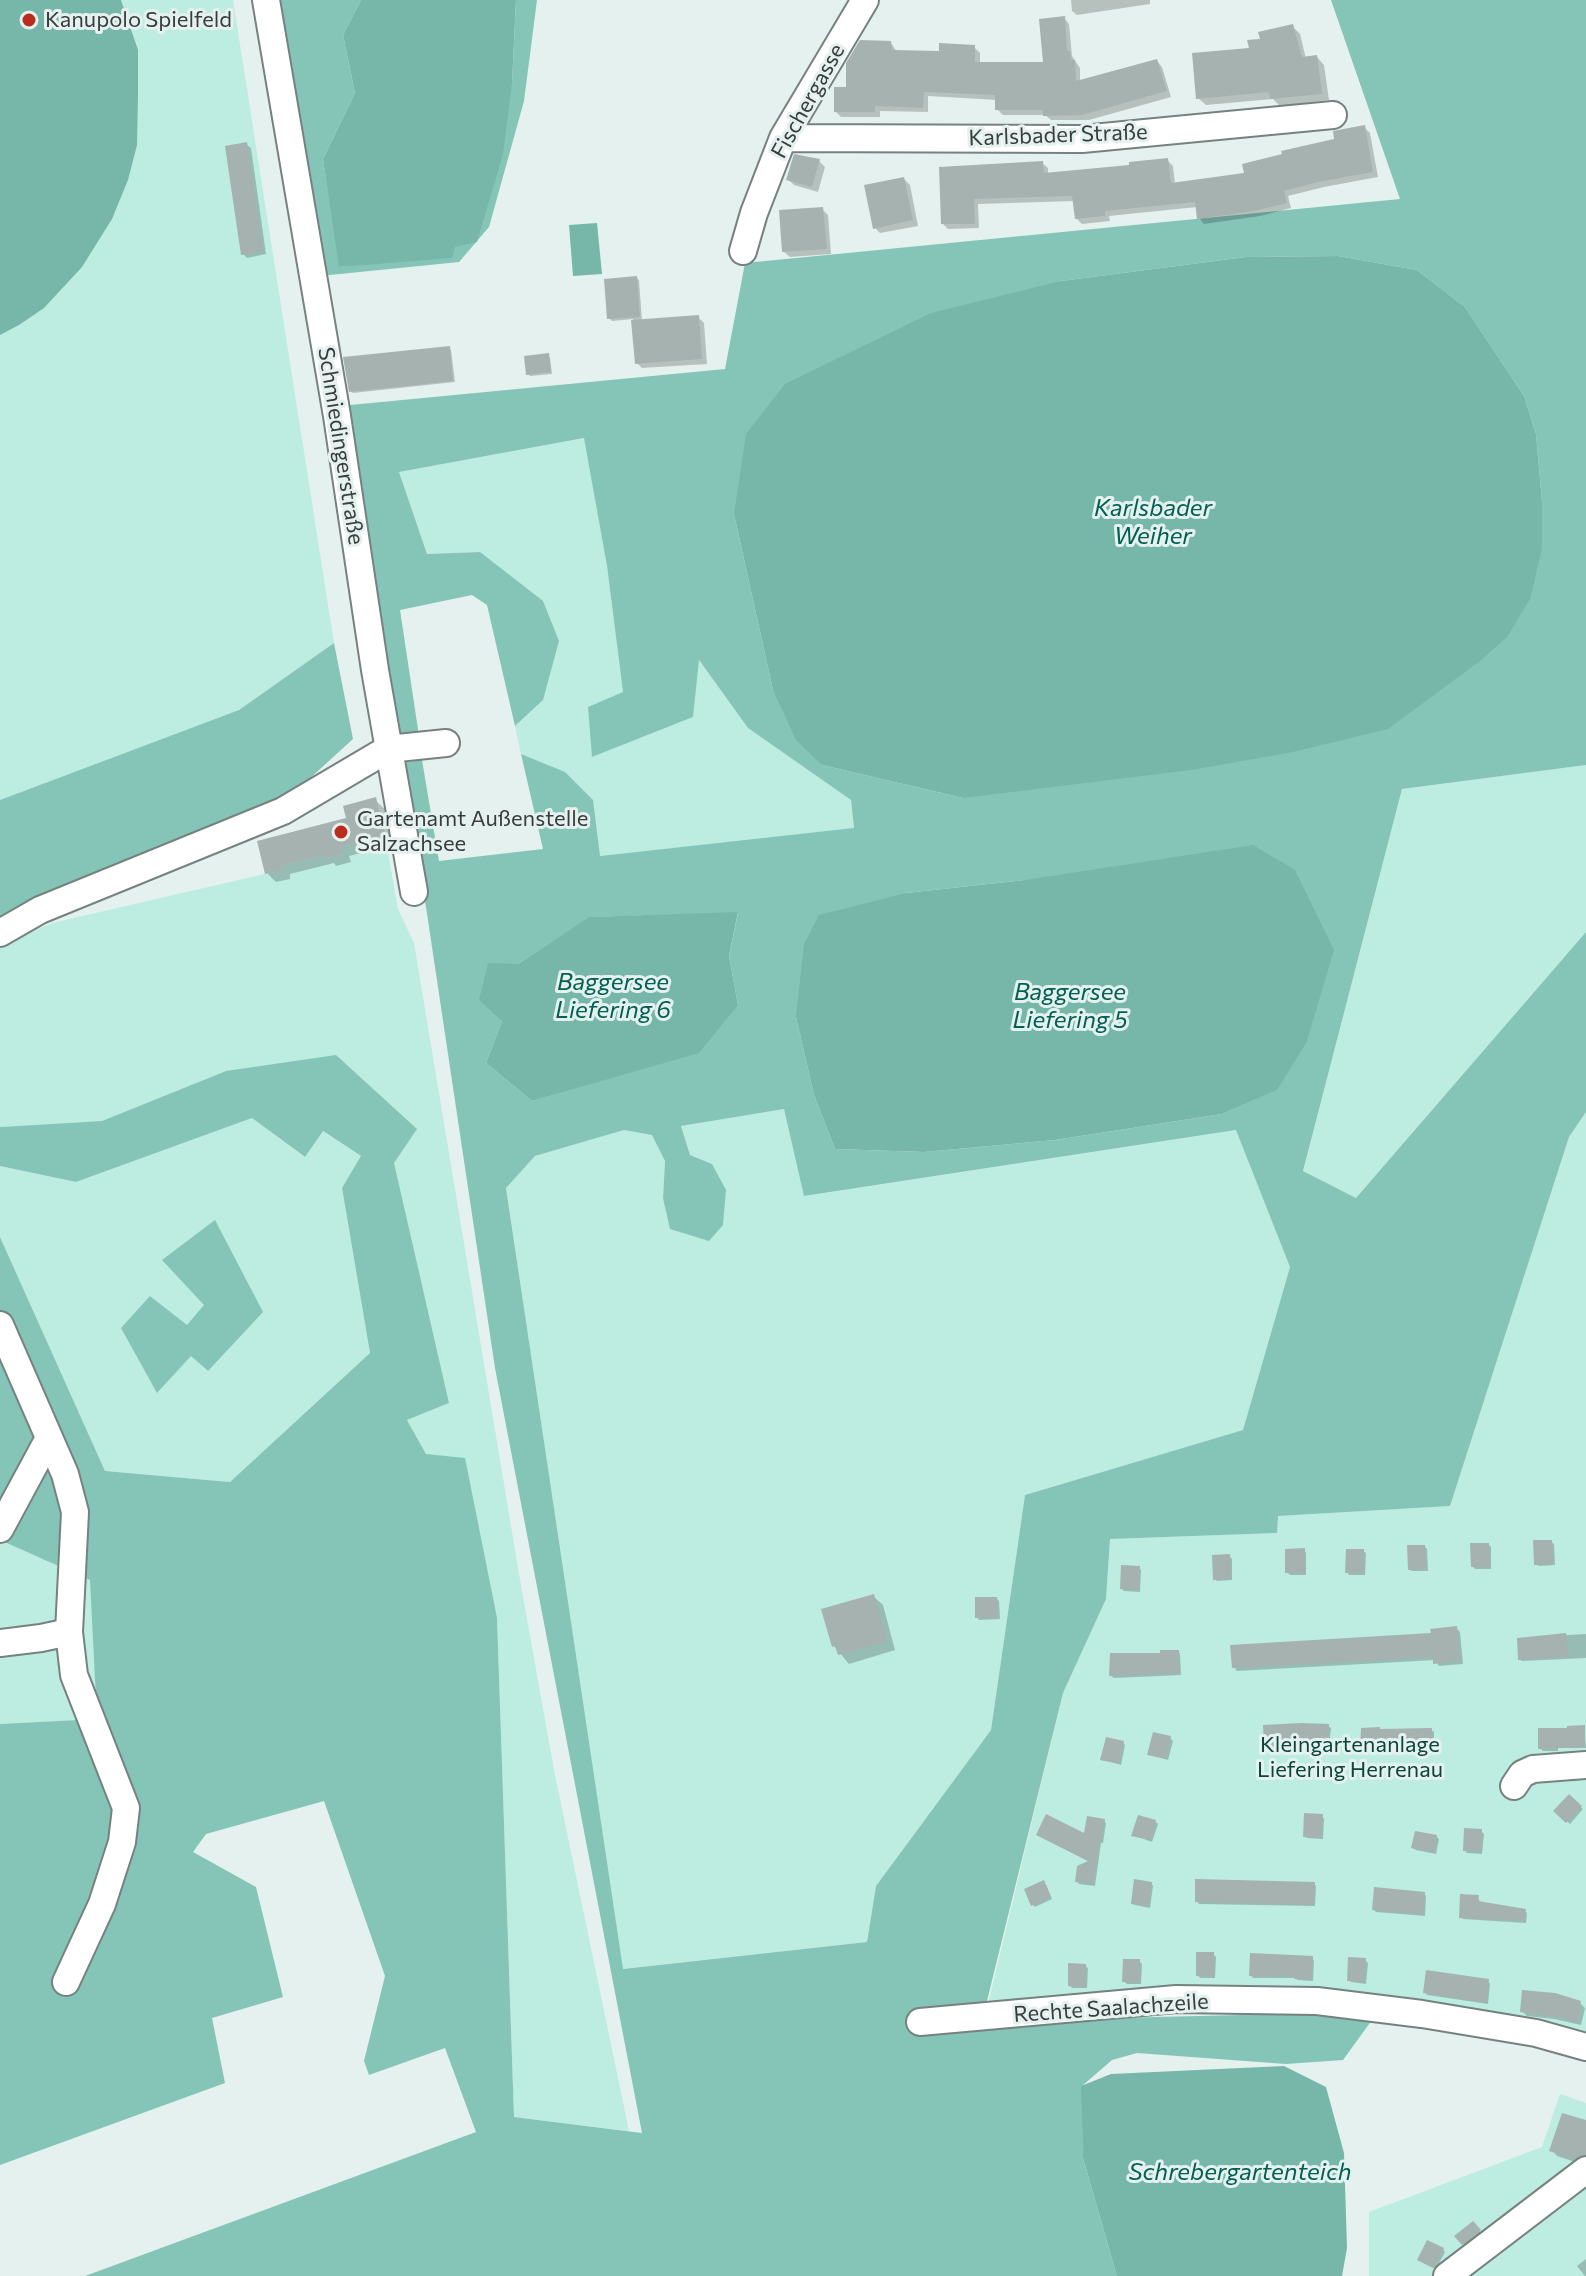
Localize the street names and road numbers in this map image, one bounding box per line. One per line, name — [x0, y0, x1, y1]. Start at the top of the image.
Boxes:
street label: Fischergasse — [766, 39, 850, 163]
street label: Karlsbader Straße — [968, 119, 1148, 151]
street label: Schmiedingerstraße — [312, 345, 370, 547]
street label: Rechte Saalachzeile — [1012, 1988, 1210, 2028]

